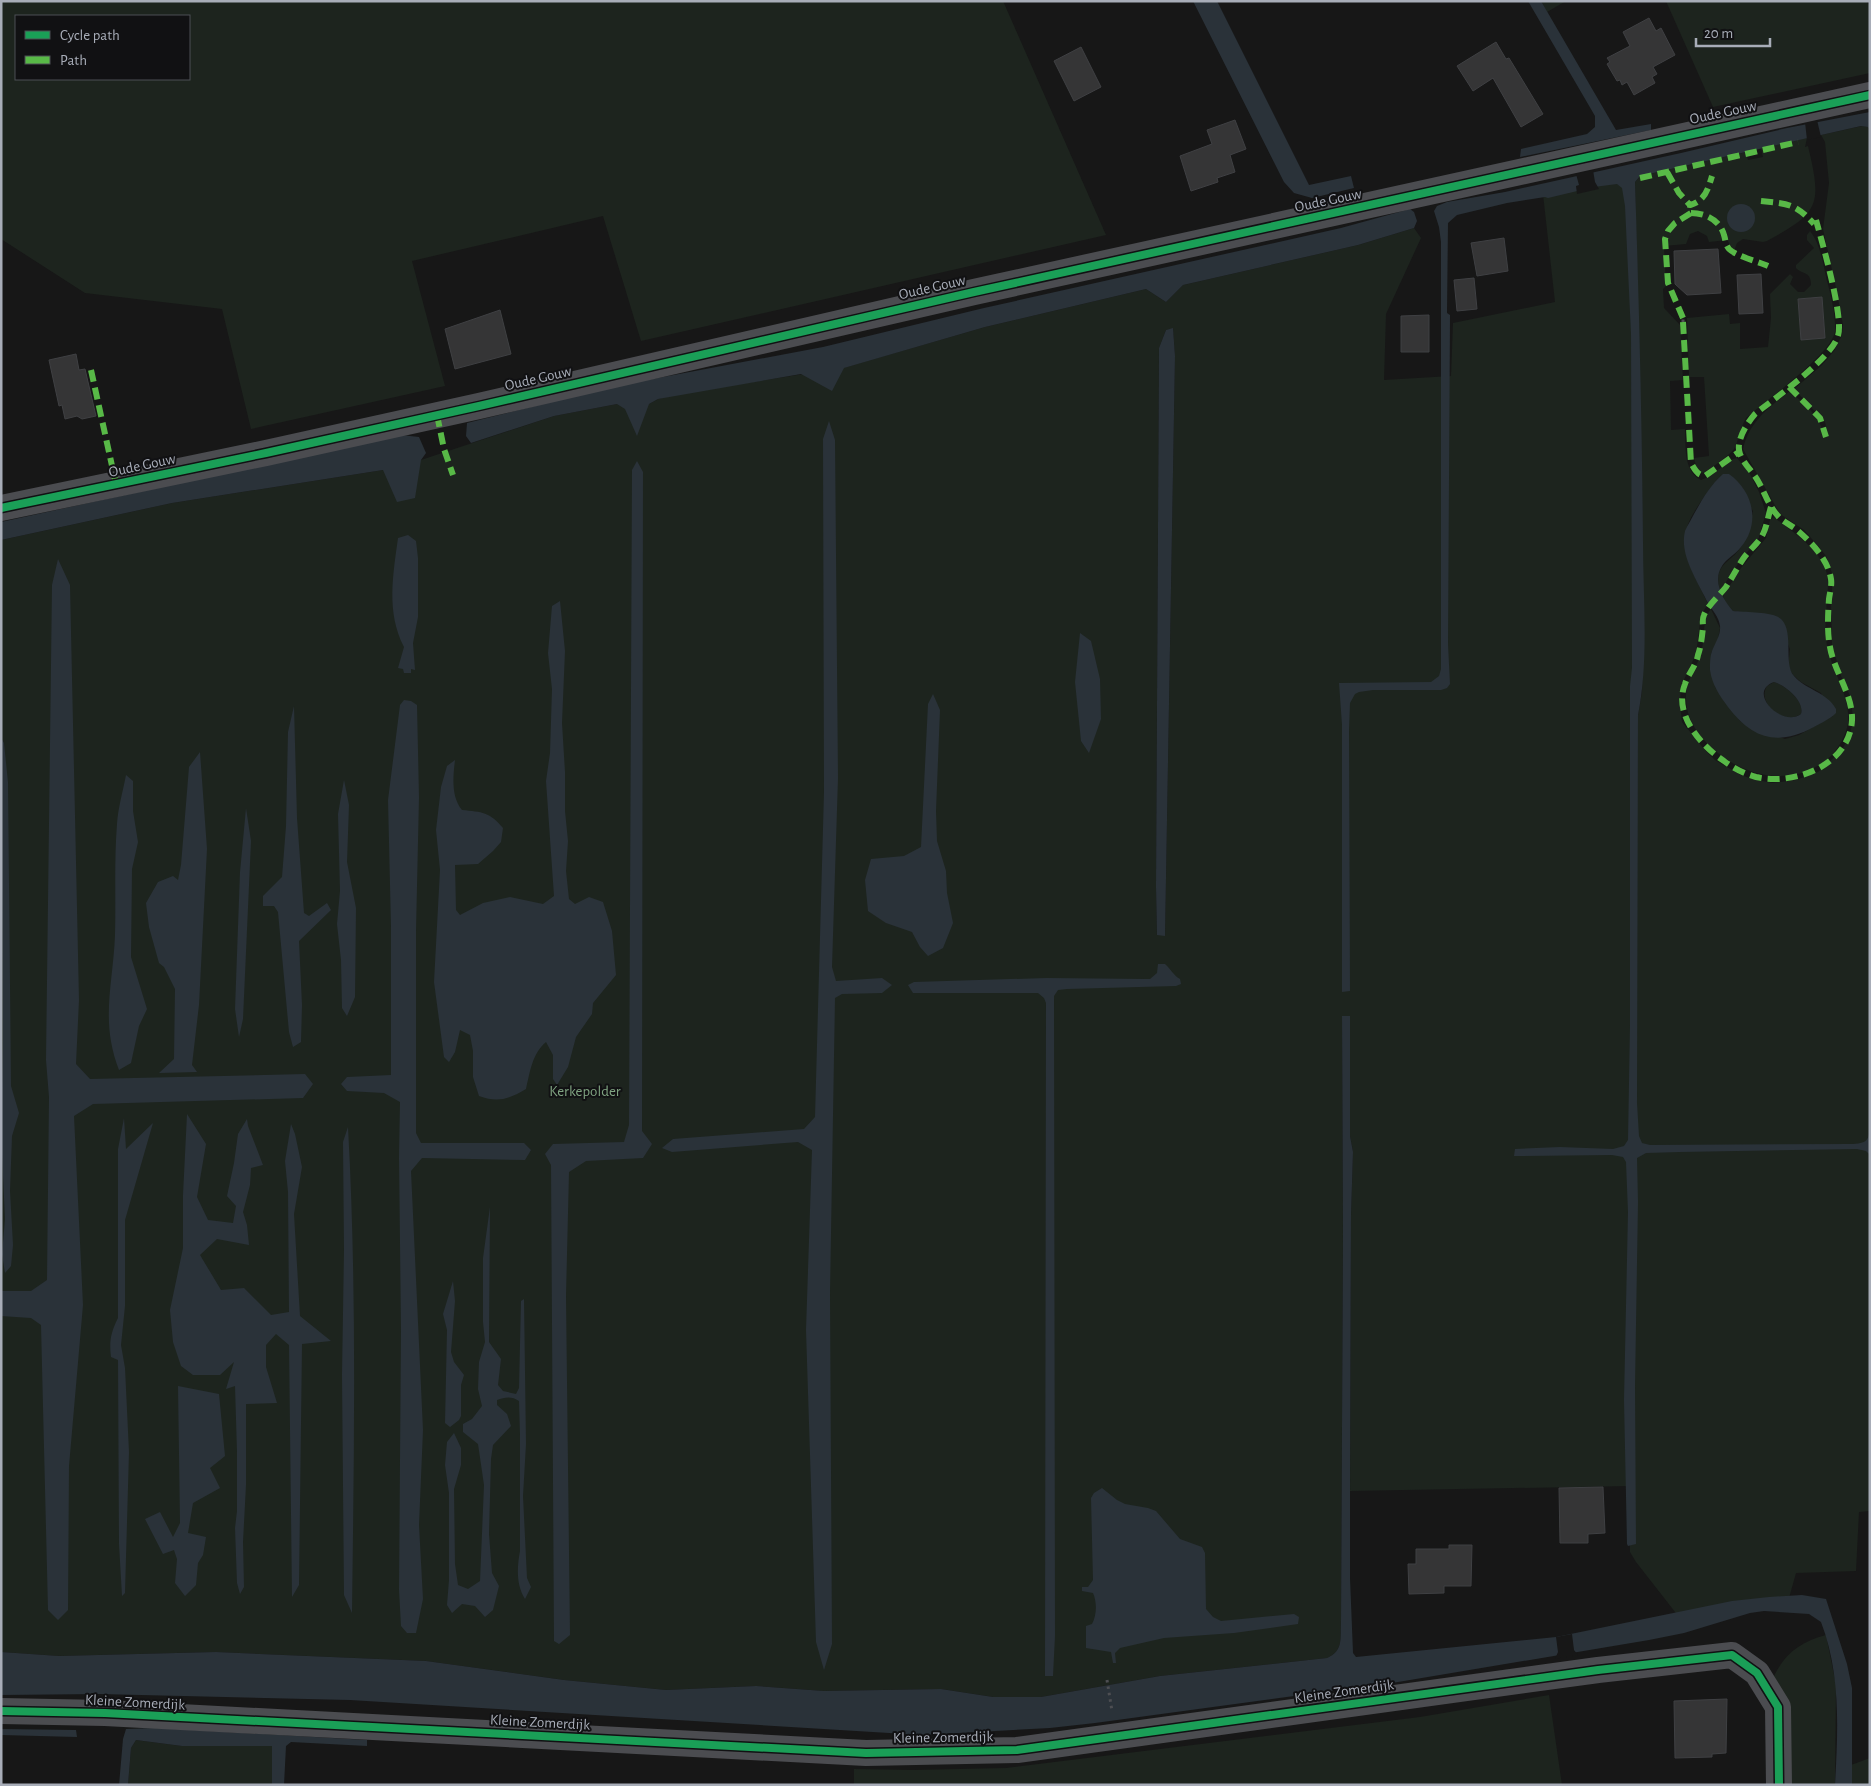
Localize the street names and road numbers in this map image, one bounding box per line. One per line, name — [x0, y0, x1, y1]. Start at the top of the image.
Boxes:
street label: Oude Gouw — [1688, 98, 1758, 127]
street label: Oude Gouw — [1293, 186, 1363, 215]
street label: Oude Gouw — [897, 273, 967, 302]
street label: Oude Gouw — [503, 364, 573, 393]
street label: Oude Gouw — [107, 451, 177, 480]
street label: Kleine Zomerdijk — [1293, 1677, 1395, 1706]
street label: Kleine Zomerdijk — [85, 1692, 186, 1713]
street label: Kleine Zomerdijk — [490, 1712, 591, 1733]
street label: Kleine Zomerdijk — [893, 1729, 993, 1746]

